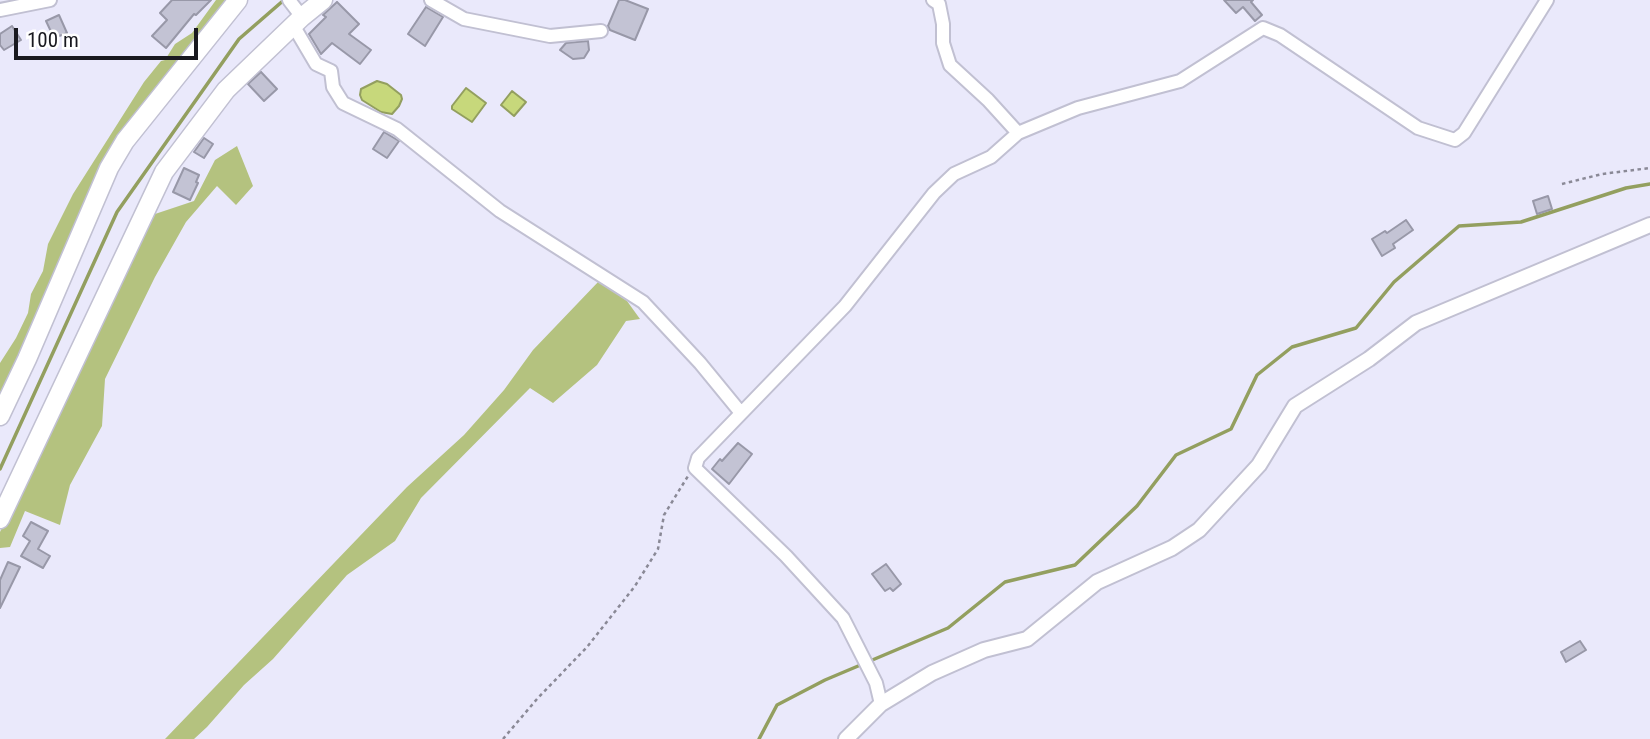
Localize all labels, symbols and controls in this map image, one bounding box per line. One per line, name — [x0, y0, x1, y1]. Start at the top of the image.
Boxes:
scale bar — [18, 14, 201, 58]
text: 100 m — [27, 28, 79, 52]

